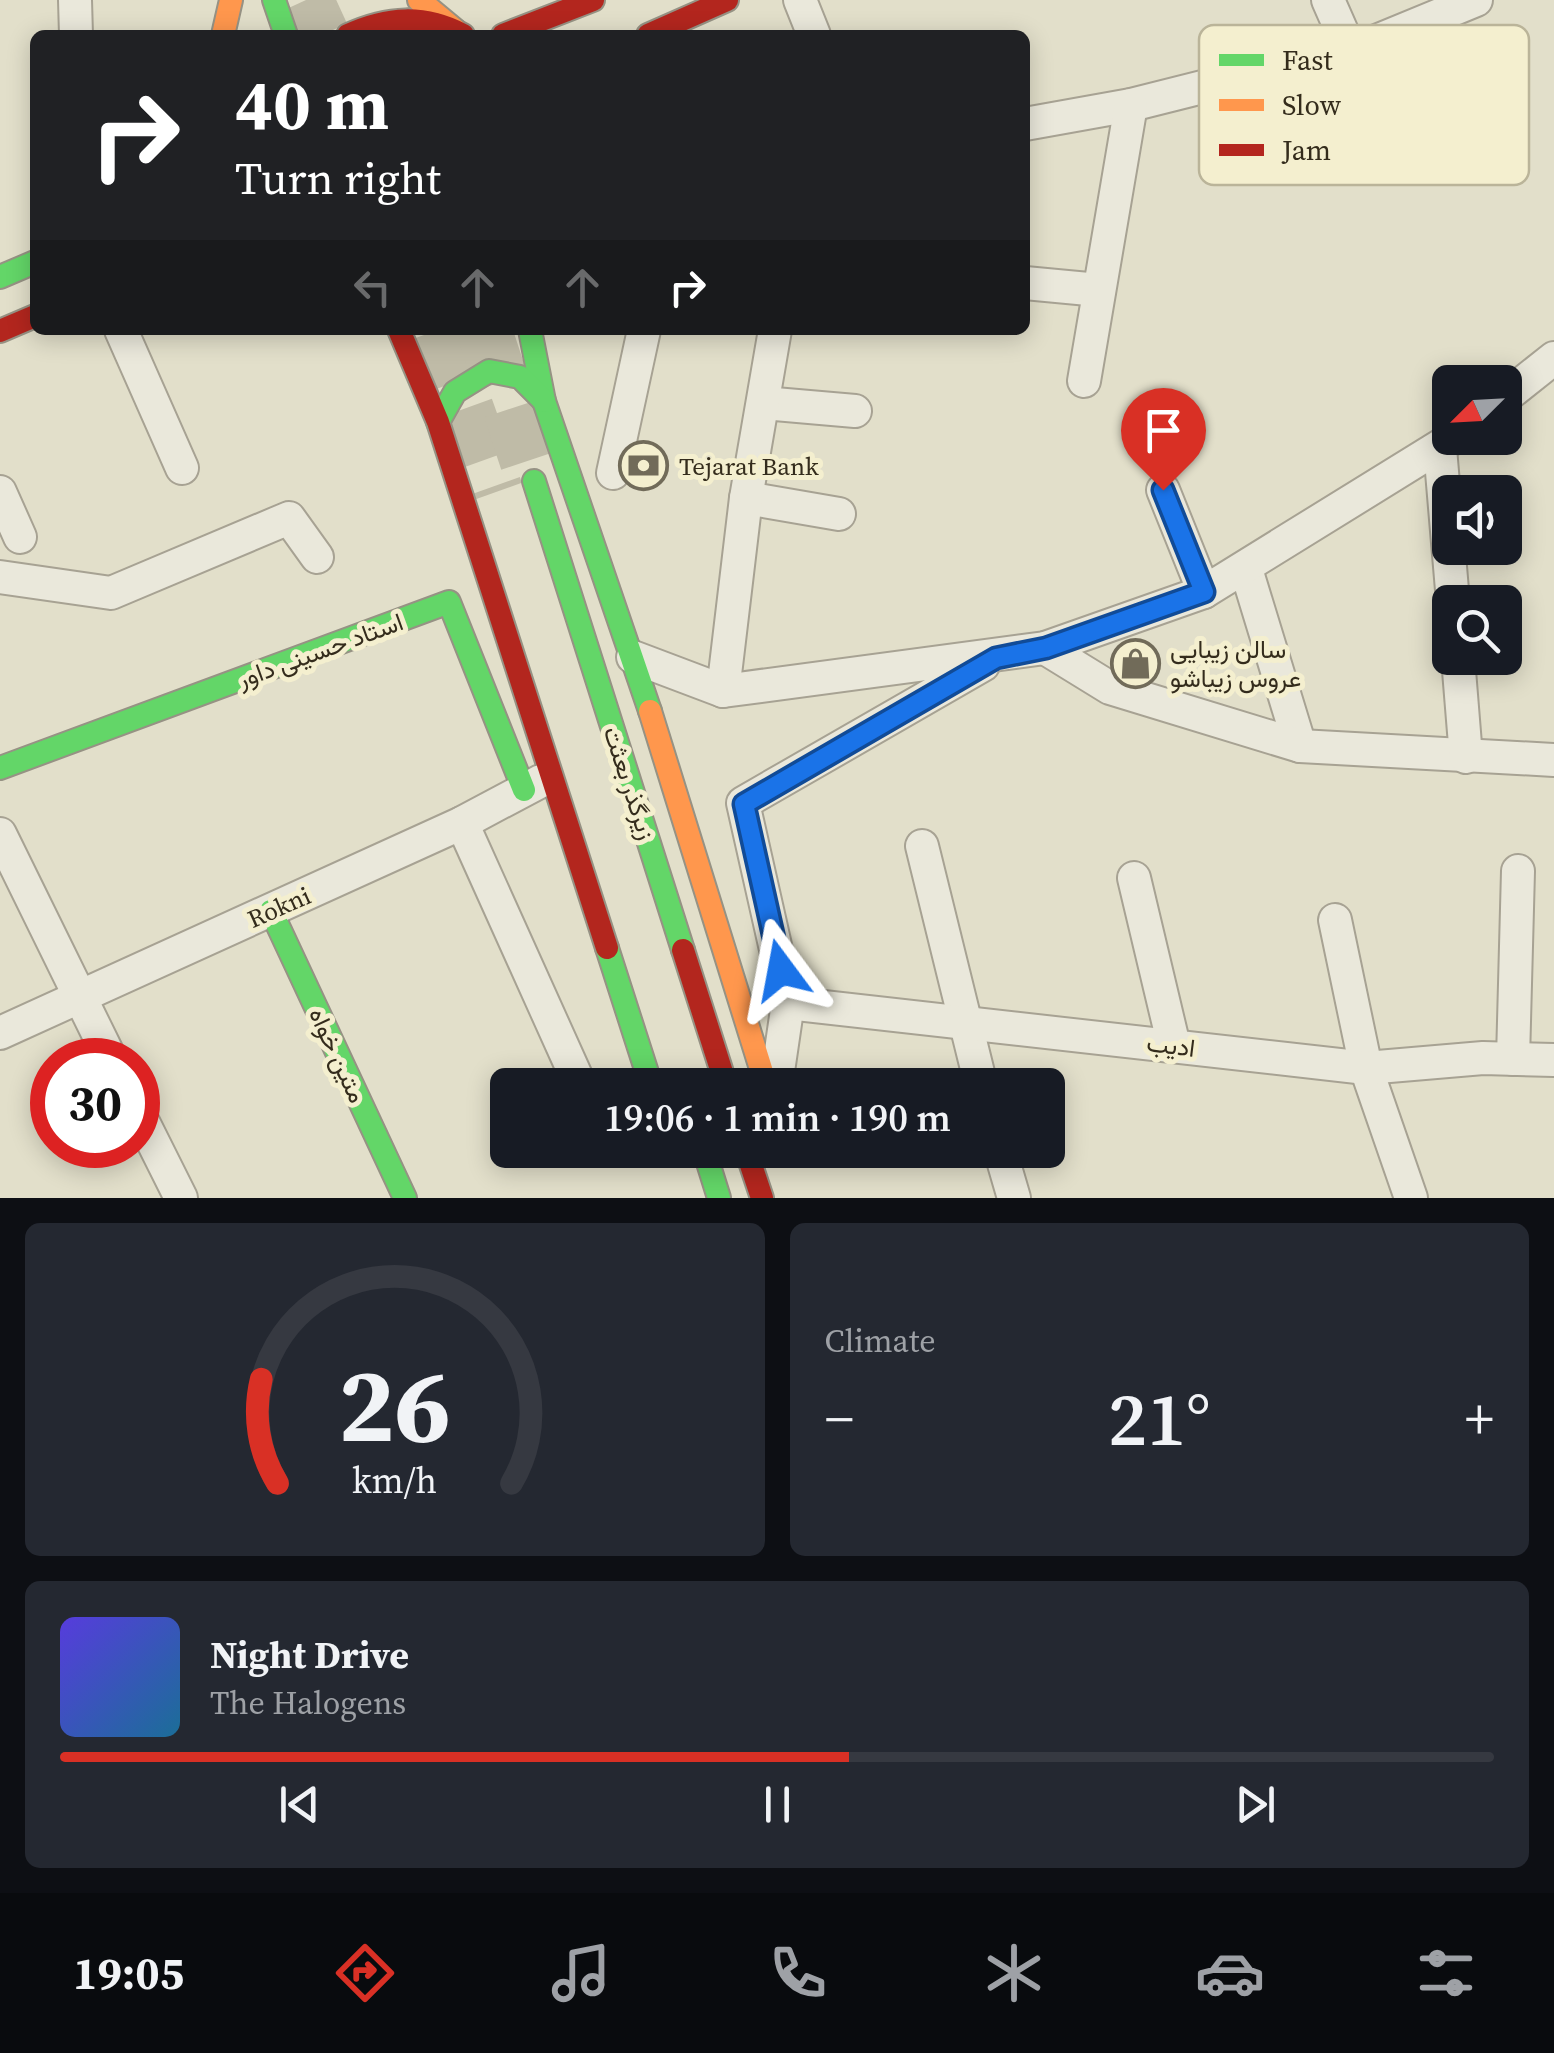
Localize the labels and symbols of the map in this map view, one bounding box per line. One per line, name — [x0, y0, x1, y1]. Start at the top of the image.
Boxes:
legend — [1199, 25, 1529, 185]
text: Fast — [1282, 41, 1333, 79]
text: Slow — [1282, 86, 1342, 124]
text: Jam — [1281, 131, 1331, 169]
north arrow — [1432, 365, 1522, 455]
pin — [1121, 388, 1206, 491]
bank icon: Tejarat Bank — [618, 440, 670, 492]
place label: Tejarat Bank — [679, 449, 819, 483]
street label: استاد حسینی داور — [231, 604, 408, 696]
place label: سالن زیبایی عروس زیباشو — [1170, 632, 1301, 695]
shop icon: سالن زیبایی عروس زیباشو — [1109, 637, 1161, 689]
street label: زیرگذر بعثت — [596, 722, 664, 844]
street label: Rokni — [242, 878, 316, 936]
position arrow — [729, 918, 833, 1022]
street label: متین خواه — [301, 1002, 375, 1108]
street label: ادیب — [1145, 1025, 1197, 1065]
speed limit sign: 30 — [30, 1038, 160, 1168]

